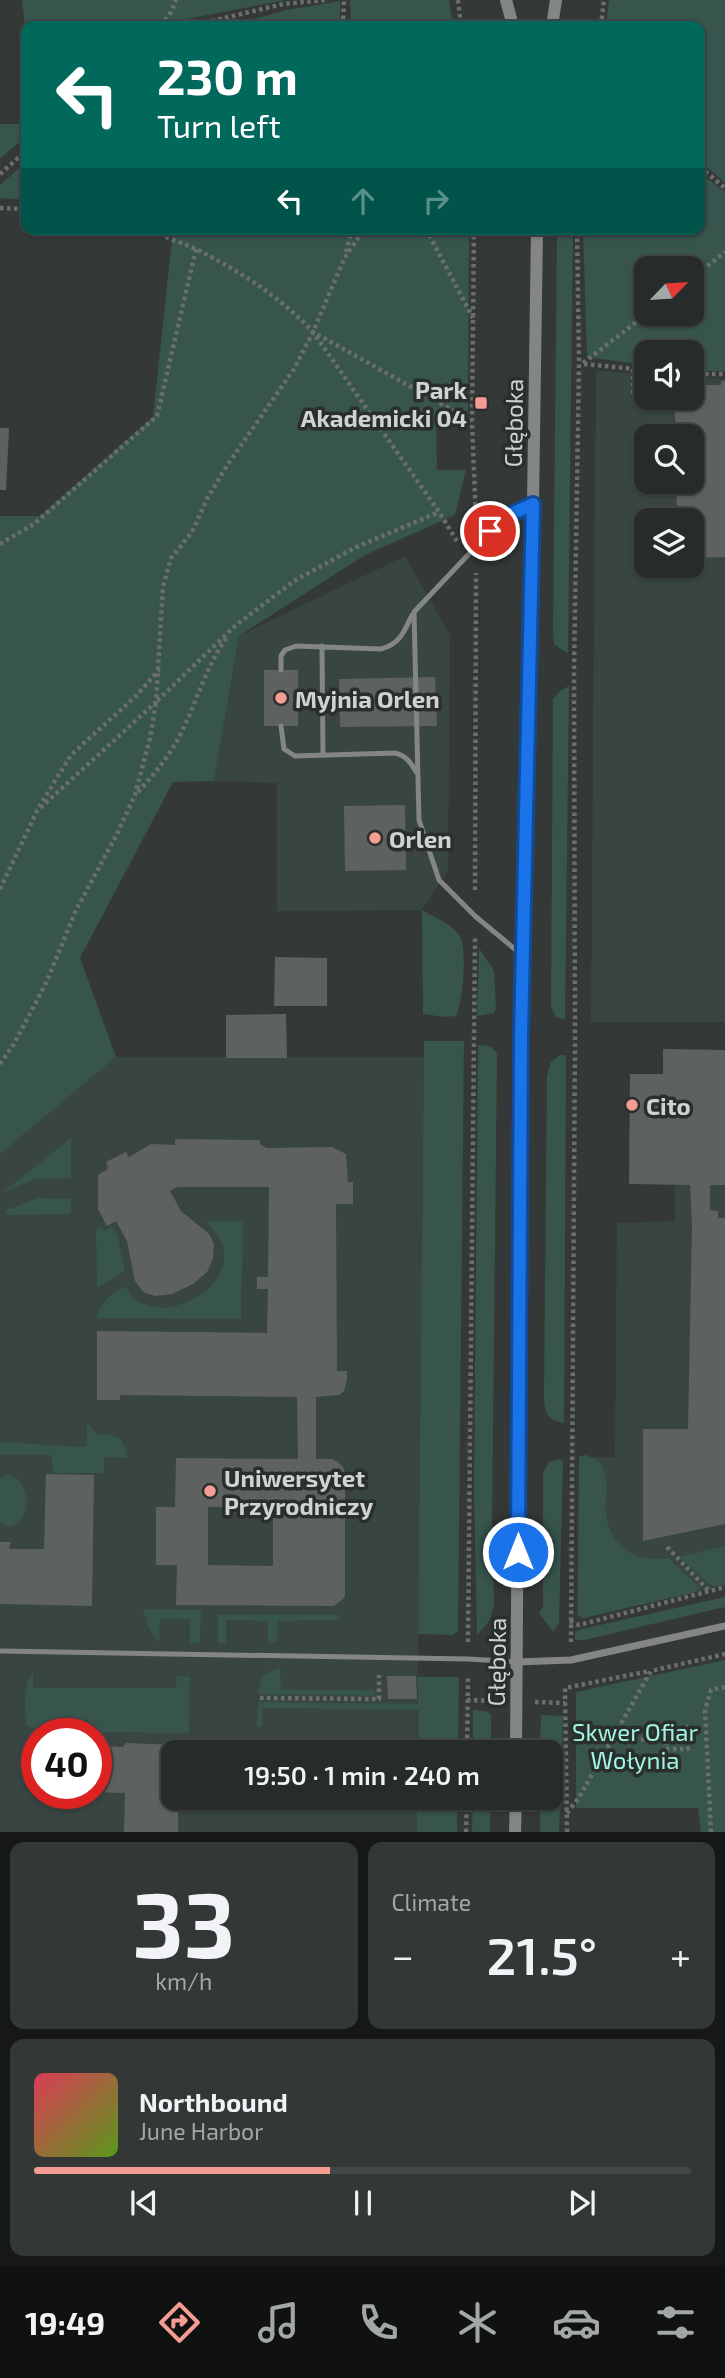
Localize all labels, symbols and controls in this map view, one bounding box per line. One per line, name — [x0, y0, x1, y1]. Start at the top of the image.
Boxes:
text: 230 m — [157, 46, 298, 105]
icon: left — [42, 49, 133, 140]
text: Turn left — [157, 106, 281, 144]
icon: left — [271, 182, 309, 220]
icon: ahead — [344, 182, 382, 220]
icon: right — [417, 182, 455, 220]
north arrow — [634, 256, 704, 326]
map controls — [634, 256, 704, 578]
button: sound — [634, 340, 704, 410]
place label: Park Akademicki 04 — [301, 375, 468, 432]
street label: Głęboka — [498, 378, 528, 468]
marker: Park Akademicki 04 — [473, 395, 489, 411]
button: search — [634, 424, 704, 494]
pin — [460, 501, 520, 561]
button: layers — [634, 508, 704, 578]
icon: arrive — [471, 512, 509, 550]
place label: Myjnia Orlen — [295, 684, 440, 713]
marker: Myjnia Orlen — [273, 690, 289, 706]
place label: Orlen — [389, 824, 452, 853]
marker: Orlen — [367, 830, 383, 846]
place label: Cito — [646, 1091, 691, 1120]
marker: Cito — [624, 1097, 640, 1113]
place label: Uniwersytet Przyrodniczy — [224, 1463, 374, 1520]
marker: Uniwersytet Przyrodniczy — [202, 1483, 218, 1499]
position arrow — [481, 1515, 555, 1589]
street label: Głęboka — [481, 1617, 511, 1707]
park label: Skwer Ofiar Wołynia — [572, 1717, 698, 1774]
speed limit sign: 40 — [21, 1718, 112, 1809]
text: 19:50 · 1 min · 240 m — [244, 1759, 480, 1790]
text: 33 — [132, 1867, 235, 1976]
text: Climate — [392, 1888, 471, 1916]
text: 21.5° — [487, 1923, 597, 1985]
text: − — [392, 1932, 414, 1978]
text: + — [670, 1932, 691, 1978]
text: km/h — [155, 1967, 212, 1995]
text: Northbound — [139, 2086, 288, 2117]
text: June Harbor — [139, 2117, 263, 2145]
icon: previous — [125, 2184, 163, 2222]
icon: pause — [344, 2184, 382, 2222]
icon: next — [563, 2184, 601, 2222]
icon: directions — [155, 2298, 204, 2347]
icon: music — [254, 2298, 303, 2347]
icon: phone — [354, 2298, 403, 2347]
icon: climate — [453, 2298, 502, 2347]
icon: car — [552, 2298, 601, 2347]
icon: filters — [651, 2298, 700, 2347]
text: 19:49 — [25, 2303, 105, 2341]

